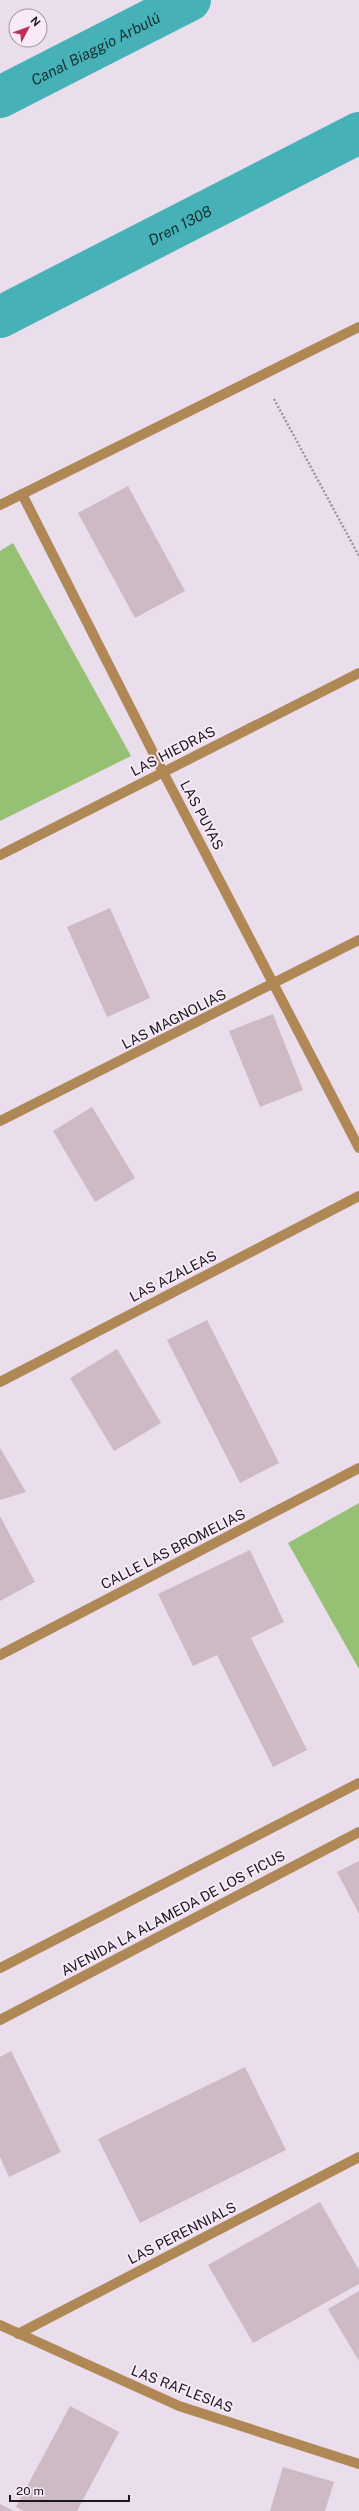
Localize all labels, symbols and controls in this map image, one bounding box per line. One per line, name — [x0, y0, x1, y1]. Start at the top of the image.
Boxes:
north arrow — [8, 8, 48, 48]
water label: Canal Biaggio Arbulú — [28, 8, 163, 88]
text: N — [28, 14, 43, 29]
water label: Dren 1308 — [145, 202, 214, 248]
street label: LAS HIEDRAS — [128, 723, 218, 779]
street label: LAS PUYAS — [177, 778, 227, 852]
street label: LAS MAGNOLIAS — [119, 986, 229, 1052]
street label: LAS AZALEAS — [127, 1247, 219, 1305]
street label: CALLE LAS BROMELIAS — [98, 1506, 248, 1592]
street label: AVENIDA LA ALAMEDA DE LOS FICUS — [58, 1847, 288, 1979]
street label: LAS PERENNIALS — [125, 2199, 239, 2267]
street label: LAS RAFLESIAS — [129, 2362, 235, 2416]
scale bar — [10, 2477, 129, 2503]
text: 20 m — [16, 2484, 44, 2498]

